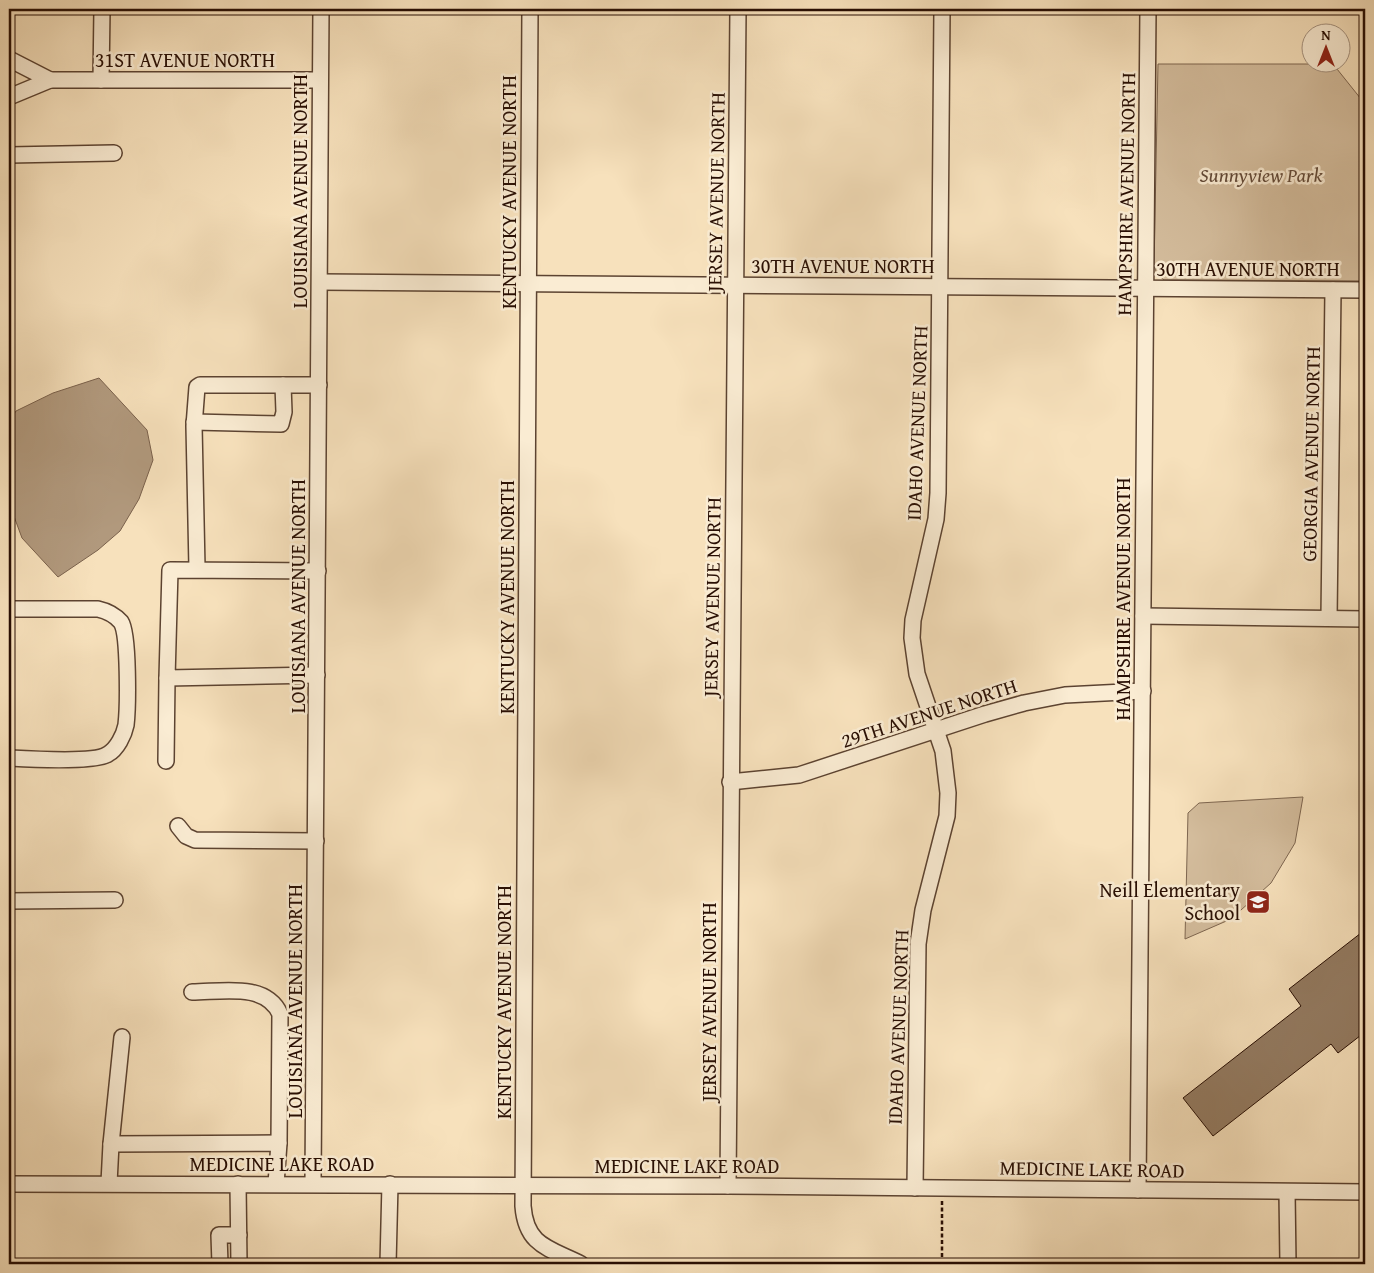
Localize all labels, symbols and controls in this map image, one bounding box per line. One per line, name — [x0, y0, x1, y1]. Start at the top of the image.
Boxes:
north arrow — [1302, 22, 1352, 72]
text: N — [1321, 25, 1331, 45]
street label: 31ST AVENUE NORTH — [95, 45, 275, 74]
street label: HAMPSHIRE AVENUE NORTH — [1109, 72, 1142, 316]
street label: LOUISIANA AVENUE NORTH — [285, 74, 314, 308]
street label: KENTUCKY AVENUE NORTH — [494, 75, 523, 309]
street label: JERSEY AVENUE NORTH — [699, 92, 732, 295]
park label: Sunnyview Park — [1199, 160, 1323, 189]
street label: 30TH AVENUE NORTH — [751, 251, 935, 280]
street label: 30TH AVENUE NORTH — [1156, 254, 1340, 283]
street label: IDAHO AVENUE NORTH — [899, 325, 934, 521]
street label: GEORGIA AVENUE NORTH — [1294, 346, 1327, 562]
street label: HAMPSHIRE AVENUE NORTH — [1108, 477, 1137, 721]
street label: LOUISIANA AVENUE NORTH — [283, 479, 312, 713]
street label: KENTUCKY AVENUE NORTH — [492, 480, 521, 714]
street label: JERSEY AVENUE NORTH — [695, 497, 728, 700]
street label: 29TH AVENUE NORTH — [837, 670, 1021, 755]
place label: Neill Elementary School — [1100, 875, 1240, 927]
street label: LOUISIANA AVENUE NORTH — [280, 884, 309, 1118]
street label: KENTUCKY AVENUE NORTH — [489, 885, 518, 1119]
school or university icon: Neill Elementary School — [1245, 889, 1271, 915]
street label: JERSEY AVENUE NORTH — [694, 902, 723, 1105]
street label: IDAHO AVENUE NORTH — [880, 929, 915, 1125]
street label: MEDICINE LAKE ROAD — [189, 1149, 375, 1178]
street label: MEDICINE LAKE ROAD — [594, 1151, 780, 1180]
street label: MEDICINE LAKE ROAD — [999, 1152, 1185, 1185]

